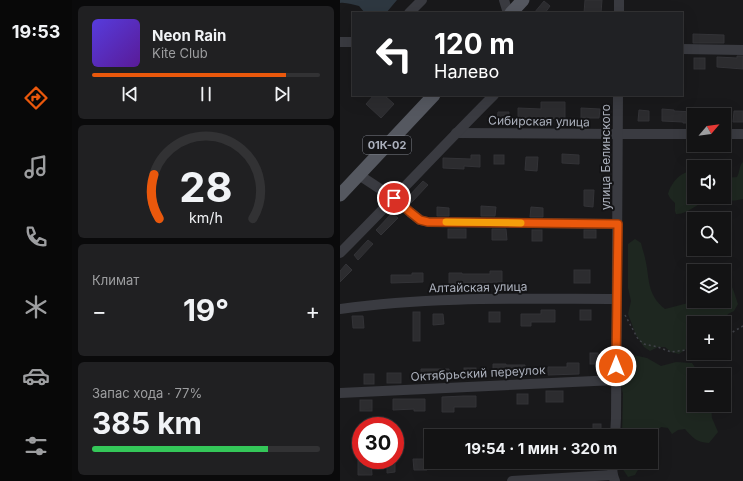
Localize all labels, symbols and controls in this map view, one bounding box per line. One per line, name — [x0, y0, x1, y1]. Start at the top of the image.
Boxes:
text: 19:53 — [12, 21, 60, 42]
text: Neon Rain — [152, 26, 226, 45]
text: 120 m — [434, 27, 515, 61]
icon: left — [368, 28, 420, 80]
text: Kite Club — [152, 45, 208, 61]
text: Налево — [434, 61, 499, 82]
icon: previous — [119, 83, 141, 105]
icon: pause — [195, 83, 217, 105]
icon: next — [271, 83, 293, 105]
icon: directions — [22, 84, 50, 112]
street label: улица Белинского — [598, 104, 613, 210]
north arrow — [687, 108, 731, 152]
map controls — [687, 108, 731, 412]
street label: Сибирская улица — [488, 113, 590, 129]
road number: 01К-02 — [363, 136, 411, 154]
icon: music — [22, 153, 50, 181]
button: sound — [687, 160, 731, 204]
text: 28 — [179, 162, 233, 212]
pin — [377, 181, 411, 215]
icon: arrive — [383, 187, 405, 209]
text: km/h — [189, 209, 223, 226]
button: search — [687, 212, 731, 256]
icon: phone — [22, 223, 50, 251]
button: layers — [687, 264, 731, 308]
text: Климат — [92, 272, 139, 288]
street label: Алтайская улица — [428, 279, 528, 295]
text: 19° — [183, 292, 229, 328]
icon: climate — [22, 293, 50, 321]
text: − — [92, 298, 107, 324]
text: + — [305, 298, 320, 324]
button: + — [687, 316, 731, 360]
position arrow — [595, 345, 637, 387]
icon: car — [22, 362, 50, 390]
street label: Октябрьский переулок — [410, 362, 546, 384]
button: − — [687, 368, 731, 412]
text: Запас хода · 77% — [92, 385, 202, 401]
text: 385 km — [92, 405, 202, 441]
speed limit sign: 30 — [352, 417, 404, 469]
icon: filters — [22, 432, 50, 460]
text: 19:54 · 1 мин · 320 m — [465, 439, 617, 458]

